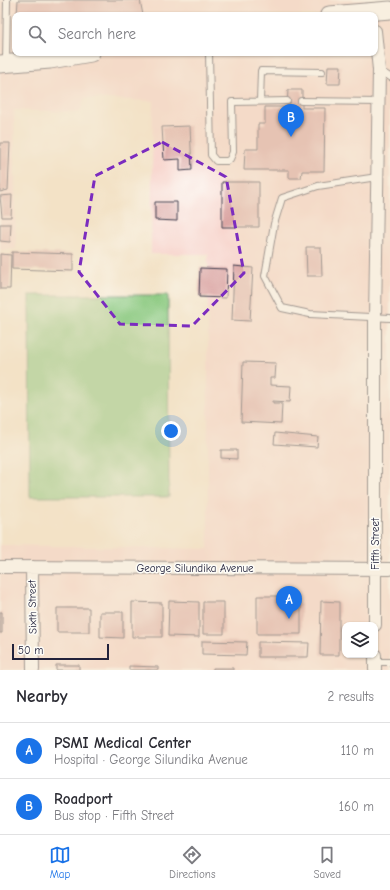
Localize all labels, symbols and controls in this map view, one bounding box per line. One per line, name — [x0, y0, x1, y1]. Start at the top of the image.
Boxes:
search box — [12, 12, 378, 56]
icon: search — [26, 23, 48, 45]
text: Search here — [58, 25, 136, 43]
pin: B — [278, 104, 304, 137]
your location — [161, 421, 181, 441]
street label: Fifth Street — [369, 517, 382, 570]
street label: George Silundika Avenue — [136, 562, 254, 575]
street label: Sixth Street — [26, 579, 39, 634]
pin: A — [276, 586, 302, 619]
map controls — [342, 622, 378, 658]
button: layers — [342, 622, 378, 658]
scale bar — [12, 642, 109, 661]
text: 50 m — [18, 644, 43, 657]
text: Nearby — [16, 687, 67, 706]
text: 2 results — [327, 689, 374, 704]
text: PSMI Medical Center — [54, 734, 191, 752]
text: A — [25, 743, 33, 758]
text: 110 m — [341, 743, 374, 758]
text: Hospital · George Silundika Avenue — [54, 752, 248, 767]
text: Roadport — [54, 790, 113, 808]
text: B — [25, 799, 33, 814]
text: 160 m — [339, 799, 374, 814]
text: Bus stop · Fifth Street — [54, 808, 174, 823]
tab: Map — [49, 844, 71, 881]
tab: Directions — [169, 844, 216, 881]
tab: Saved — [314, 844, 341, 881]

